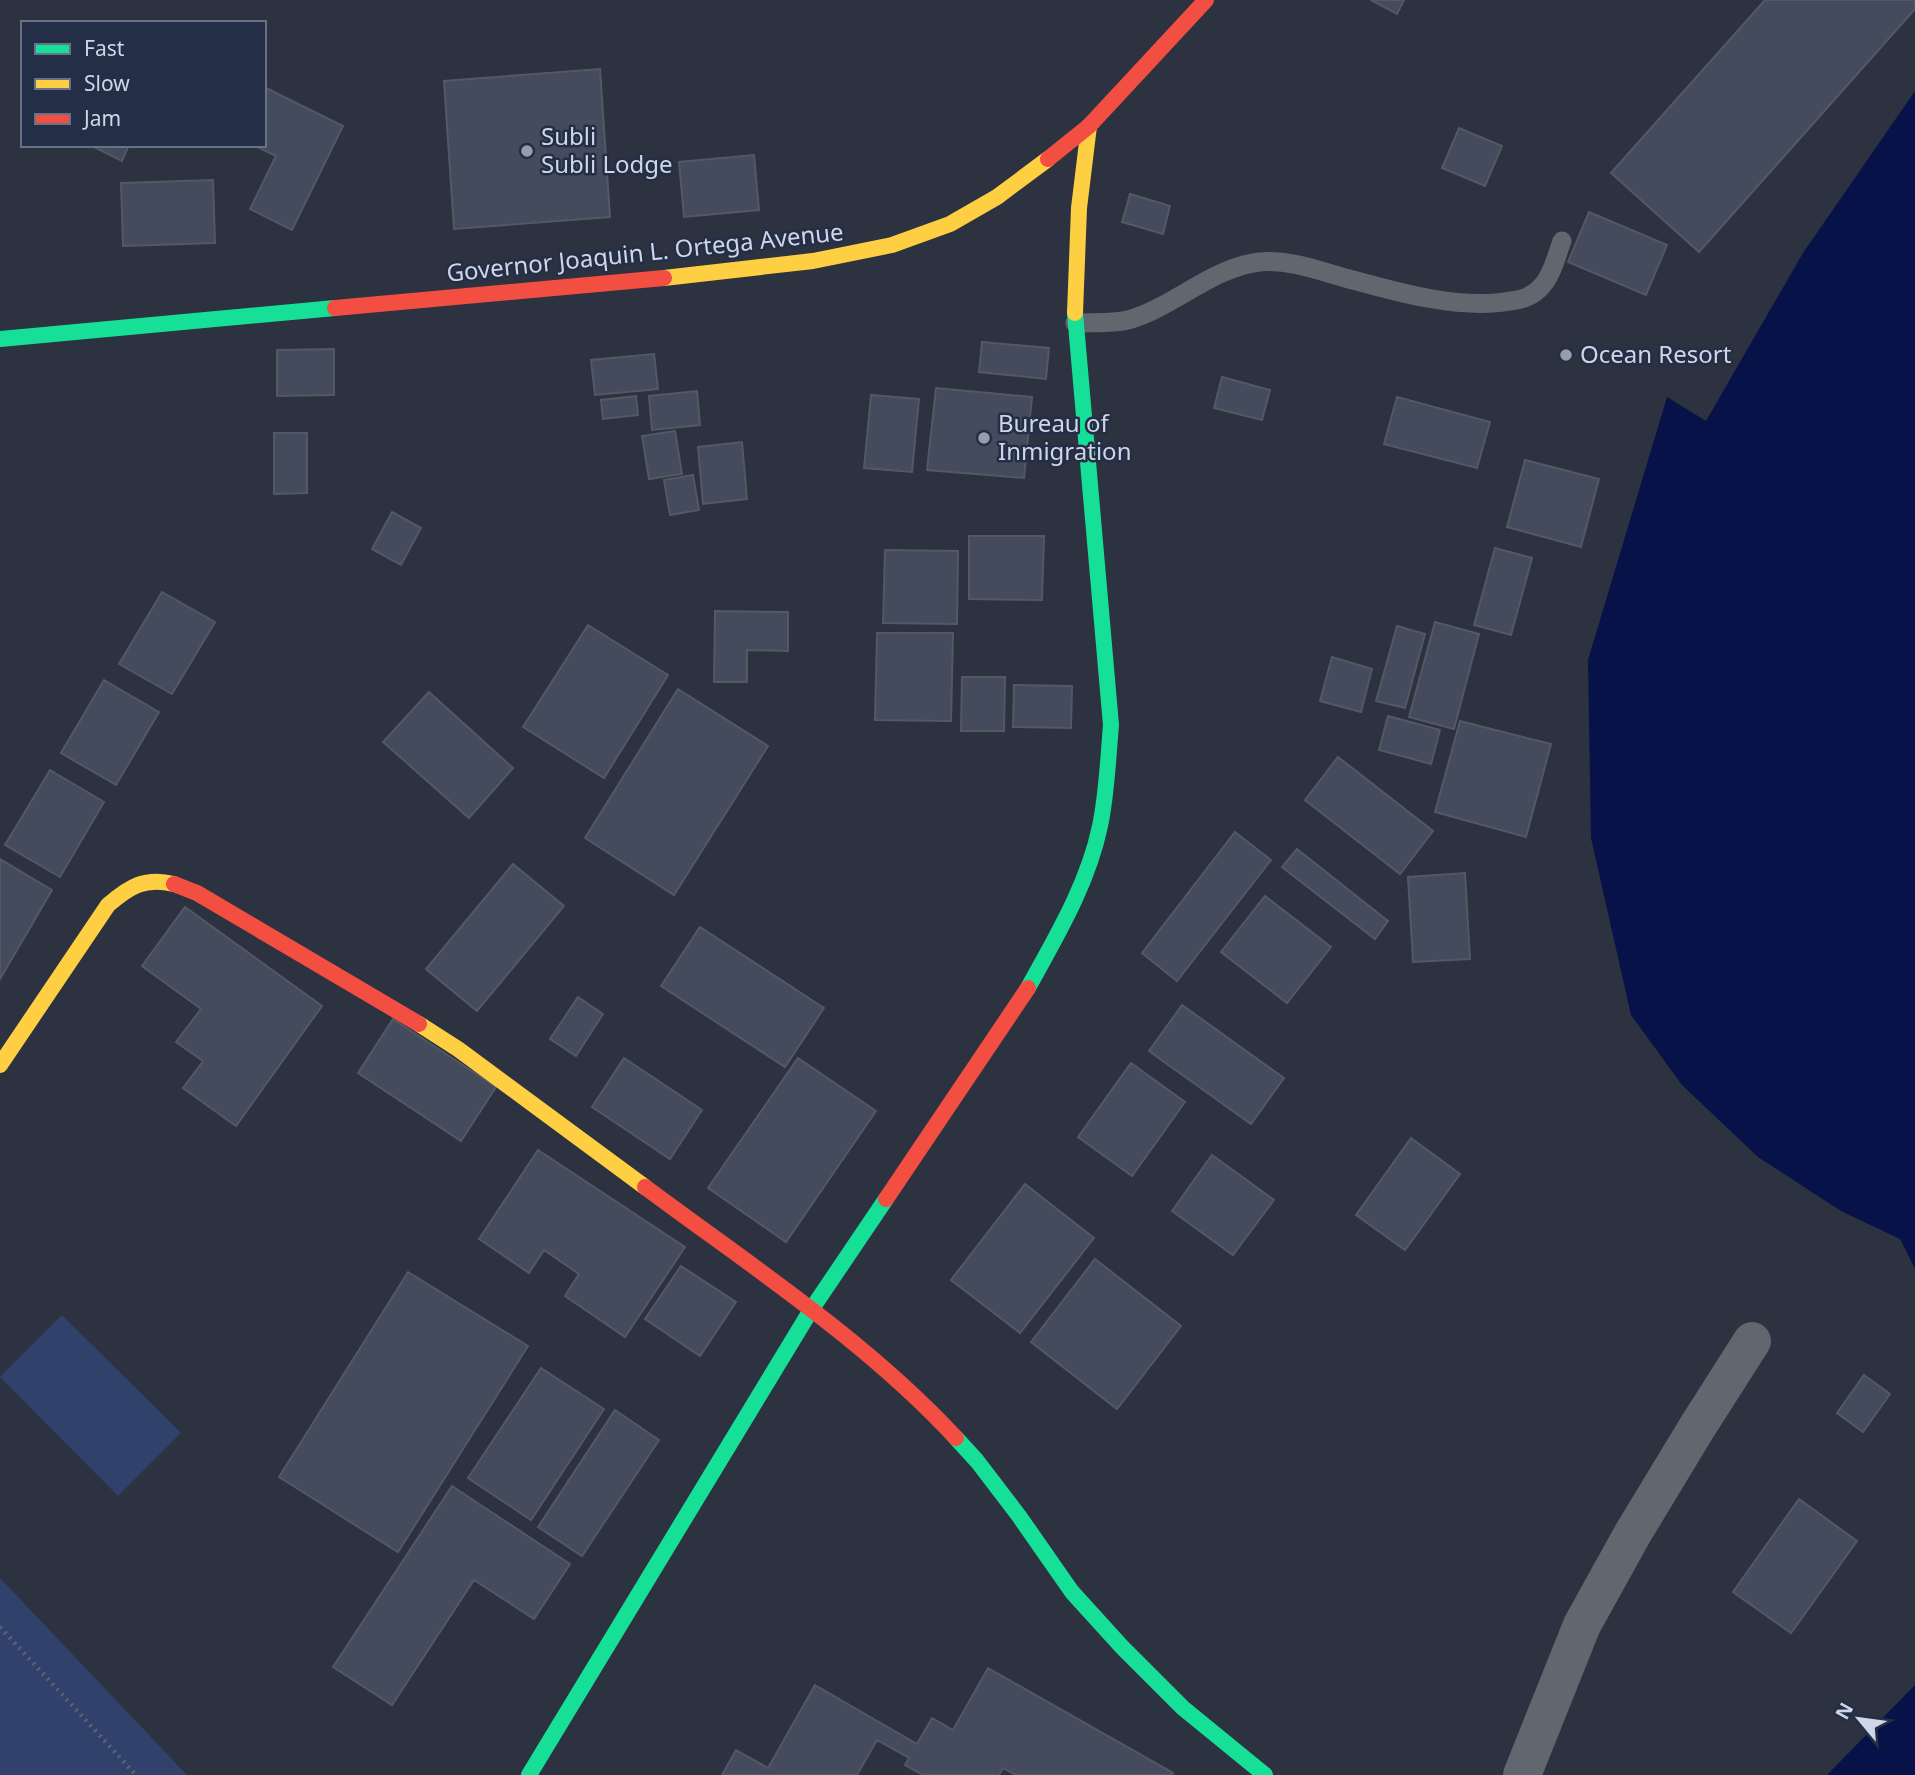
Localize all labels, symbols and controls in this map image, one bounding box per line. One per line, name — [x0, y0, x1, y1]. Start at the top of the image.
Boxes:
legend — [21, 21, 266, 147]
text: Fast — [84, 34, 125, 62]
text: Slow — [84, 69, 130, 97]
text: Jam — [82, 104, 121, 132]
place label: Subli Subli Lodge — [541, 119, 673, 180]
marker: Subli Subli Lodge — [519, 143, 535, 159]
street label: Governor Joaquin L. Ortega Avenue — [445, 214, 845, 289]
place label: Ocean Resort — [1580, 337, 1732, 370]
marker: Ocean Resort — [1558, 347, 1574, 363]
place label: Bureau of Inmigration — [998, 406, 1131, 467]
marker: Bureau of Inmigration — [976, 430, 992, 446]
north arrow — [1824, 1684, 1894, 1754]
text: N — [1829, 1698, 1859, 1724]

